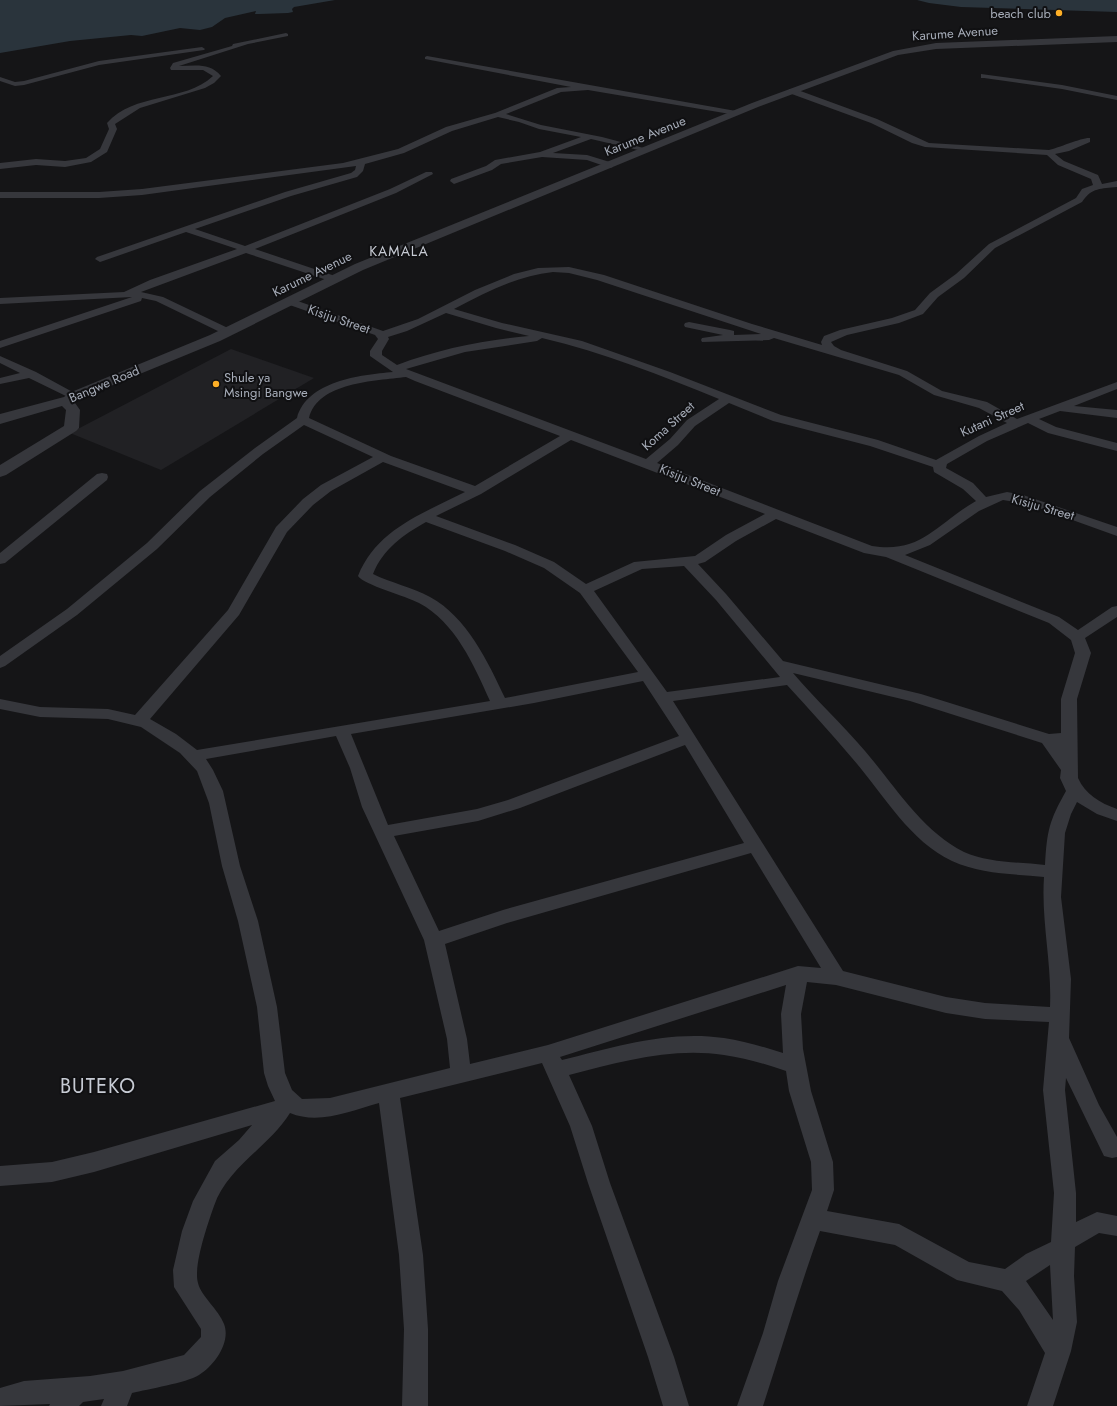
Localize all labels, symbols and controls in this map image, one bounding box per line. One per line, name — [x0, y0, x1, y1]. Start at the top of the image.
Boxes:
place label: beach club — [990, 4, 1051, 23]
marker: beach club — [1054, 8, 1064, 18]
street label: Karume Avenue — [911, 20, 999, 45]
street label: Karume Avenue — [602, 111, 689, 161]
district label: KAMALA — [369, 241, 429, 261]
street label: Karume Avenue — [269, 246, 355, 301]
street label: Kisiju Street — [305, 300, 373, 339]
street label: Bangwe Road — [66, 361, 142, 407]
place label: Shule ya Msingi Bangwe — [224, 368, 308, 402]
marker: Shule ya Msingi Bangwe — [211, 379, 221, 389]
street label: Koma Street — [637, 396, 699, 455]
street label: Kutani Street — [957, 396, 1028, 442]
street label: Kisiju Street — [657, 459, 724, 501]
street label: Kisiju Street — [1009, 489, 1077, 525]
district label: BUTEKO — [60, 1072, 136, 1101]

